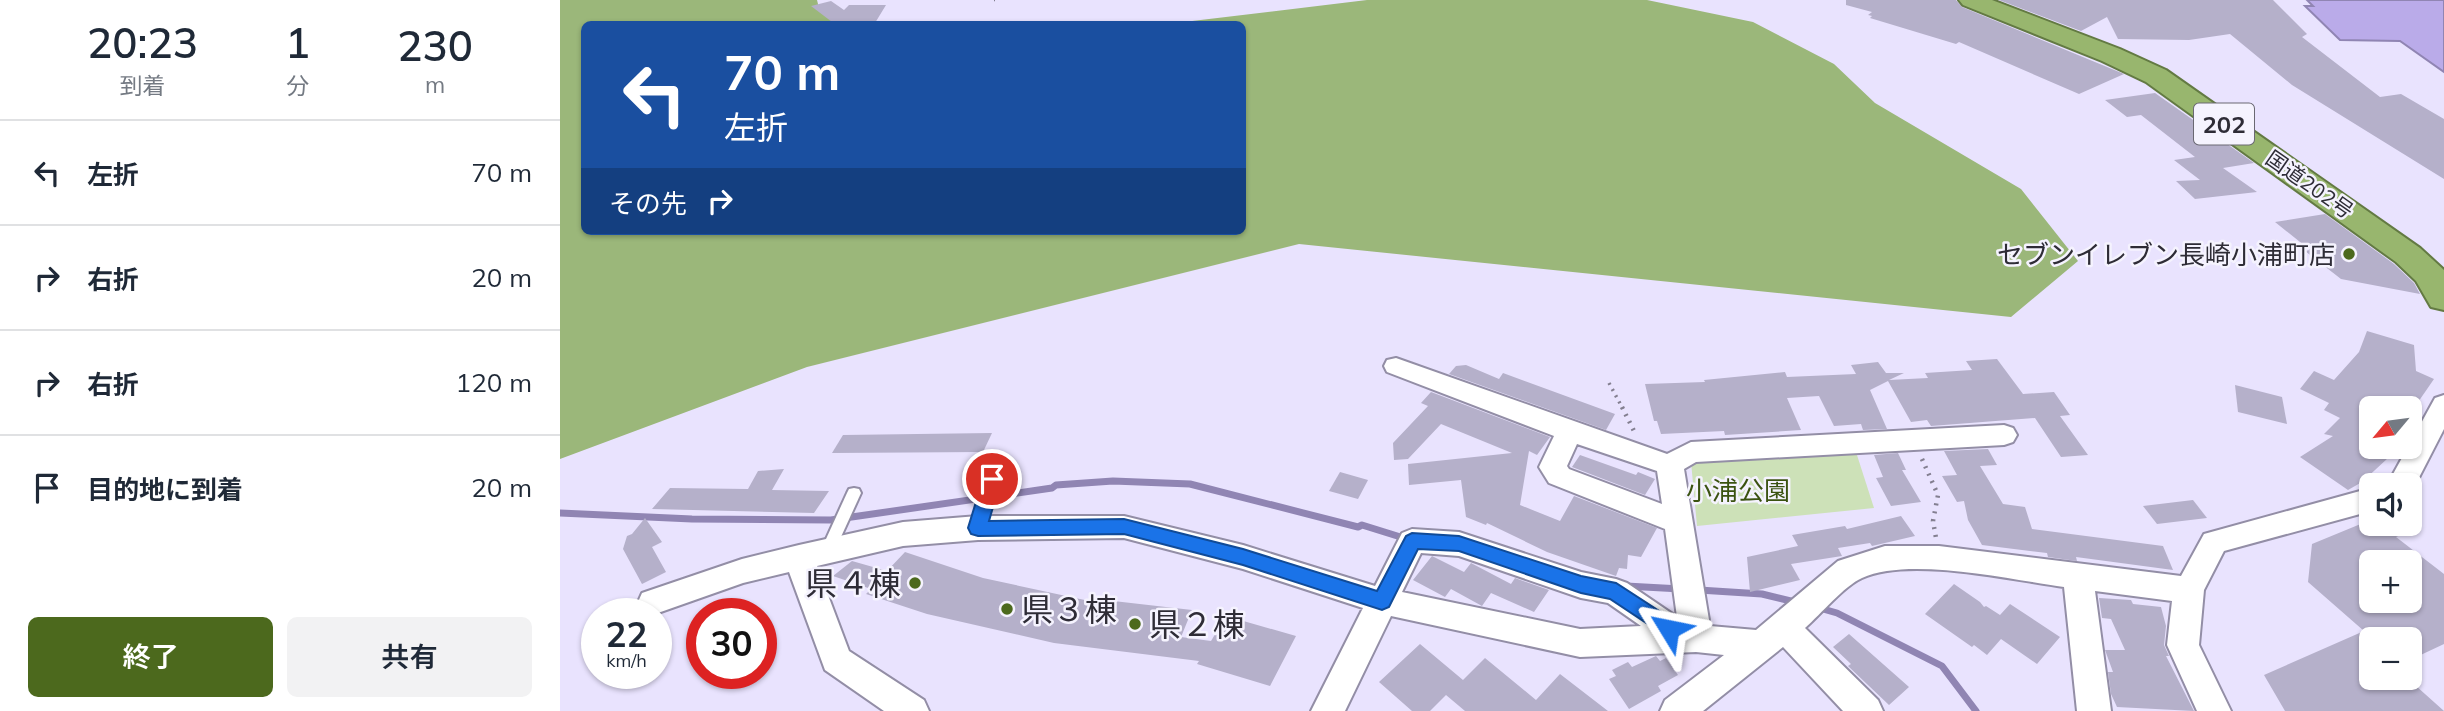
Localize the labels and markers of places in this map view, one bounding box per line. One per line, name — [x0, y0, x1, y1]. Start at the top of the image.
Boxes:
place label: セブンイレブン長崎小浦町店 — [1997, 238, 2335, 271]
marker: セブンイレブン長崎小浦町店 — [2341, 246, 2357, 262]
pin — [962, 449, 1022, 509]
place label: 県４棟 — [805, 563, 901, 603]
marker: 県４棟 — [907, 575, 923, 591]
place label: 県３棟 — [1021, 589, 1117, 629]
marker: 県３棟 — [999, 601, 1015, 617]
place label: 県２棟 — [1149, 604, 1245, 644]
marker: 県２棟 — [1127, 616, 1143, 632]

